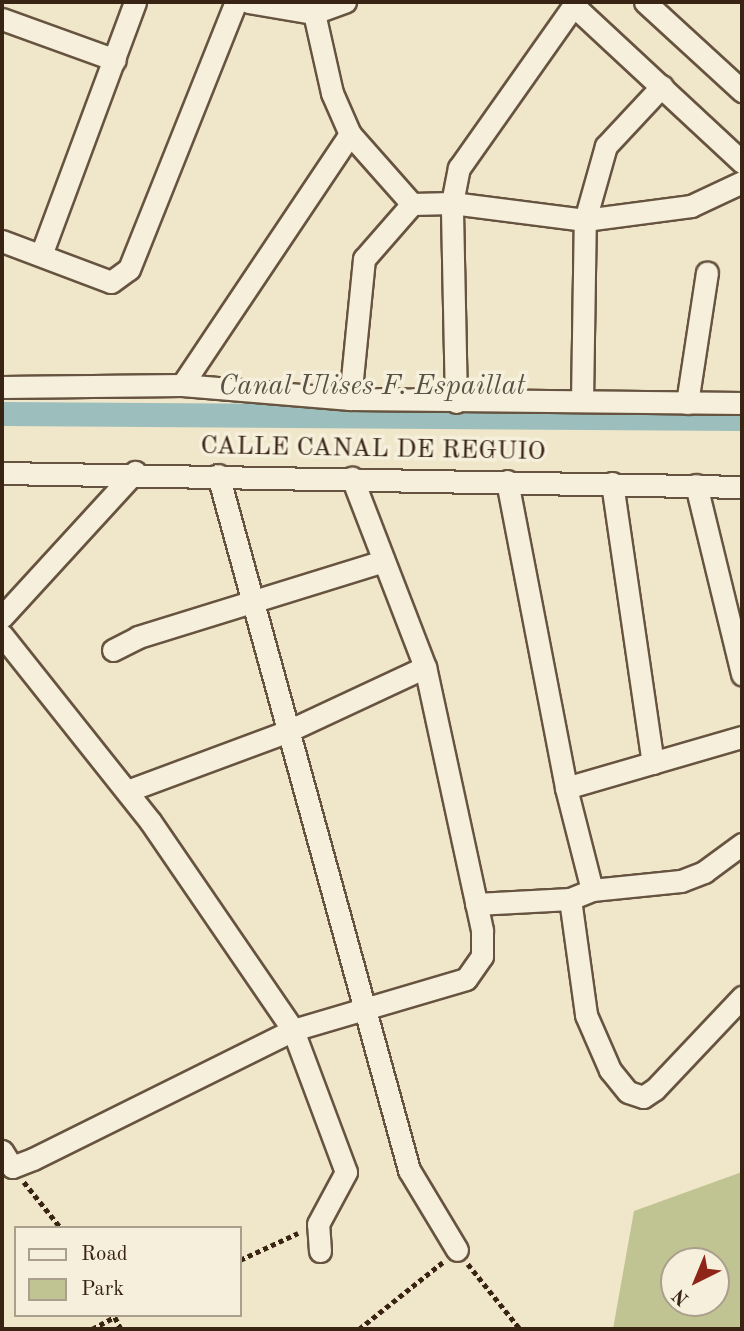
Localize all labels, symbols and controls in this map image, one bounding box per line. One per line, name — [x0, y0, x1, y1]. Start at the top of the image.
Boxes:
water label: Canal Ulises F. Espaillat — [219, 370, 525, 404]
street label: CALLE CANAL DE REGUIO — [200, 431, 546, 469]
legend — [14, 1226, 242, 1317]
text: Road — [81, 1244, 128, 1265]
north arrow — [660, 1247, 730, 1317]
text: Park — [81, 1279, 124, 1300]
text: N — [670, 1284, 693, 1308]

